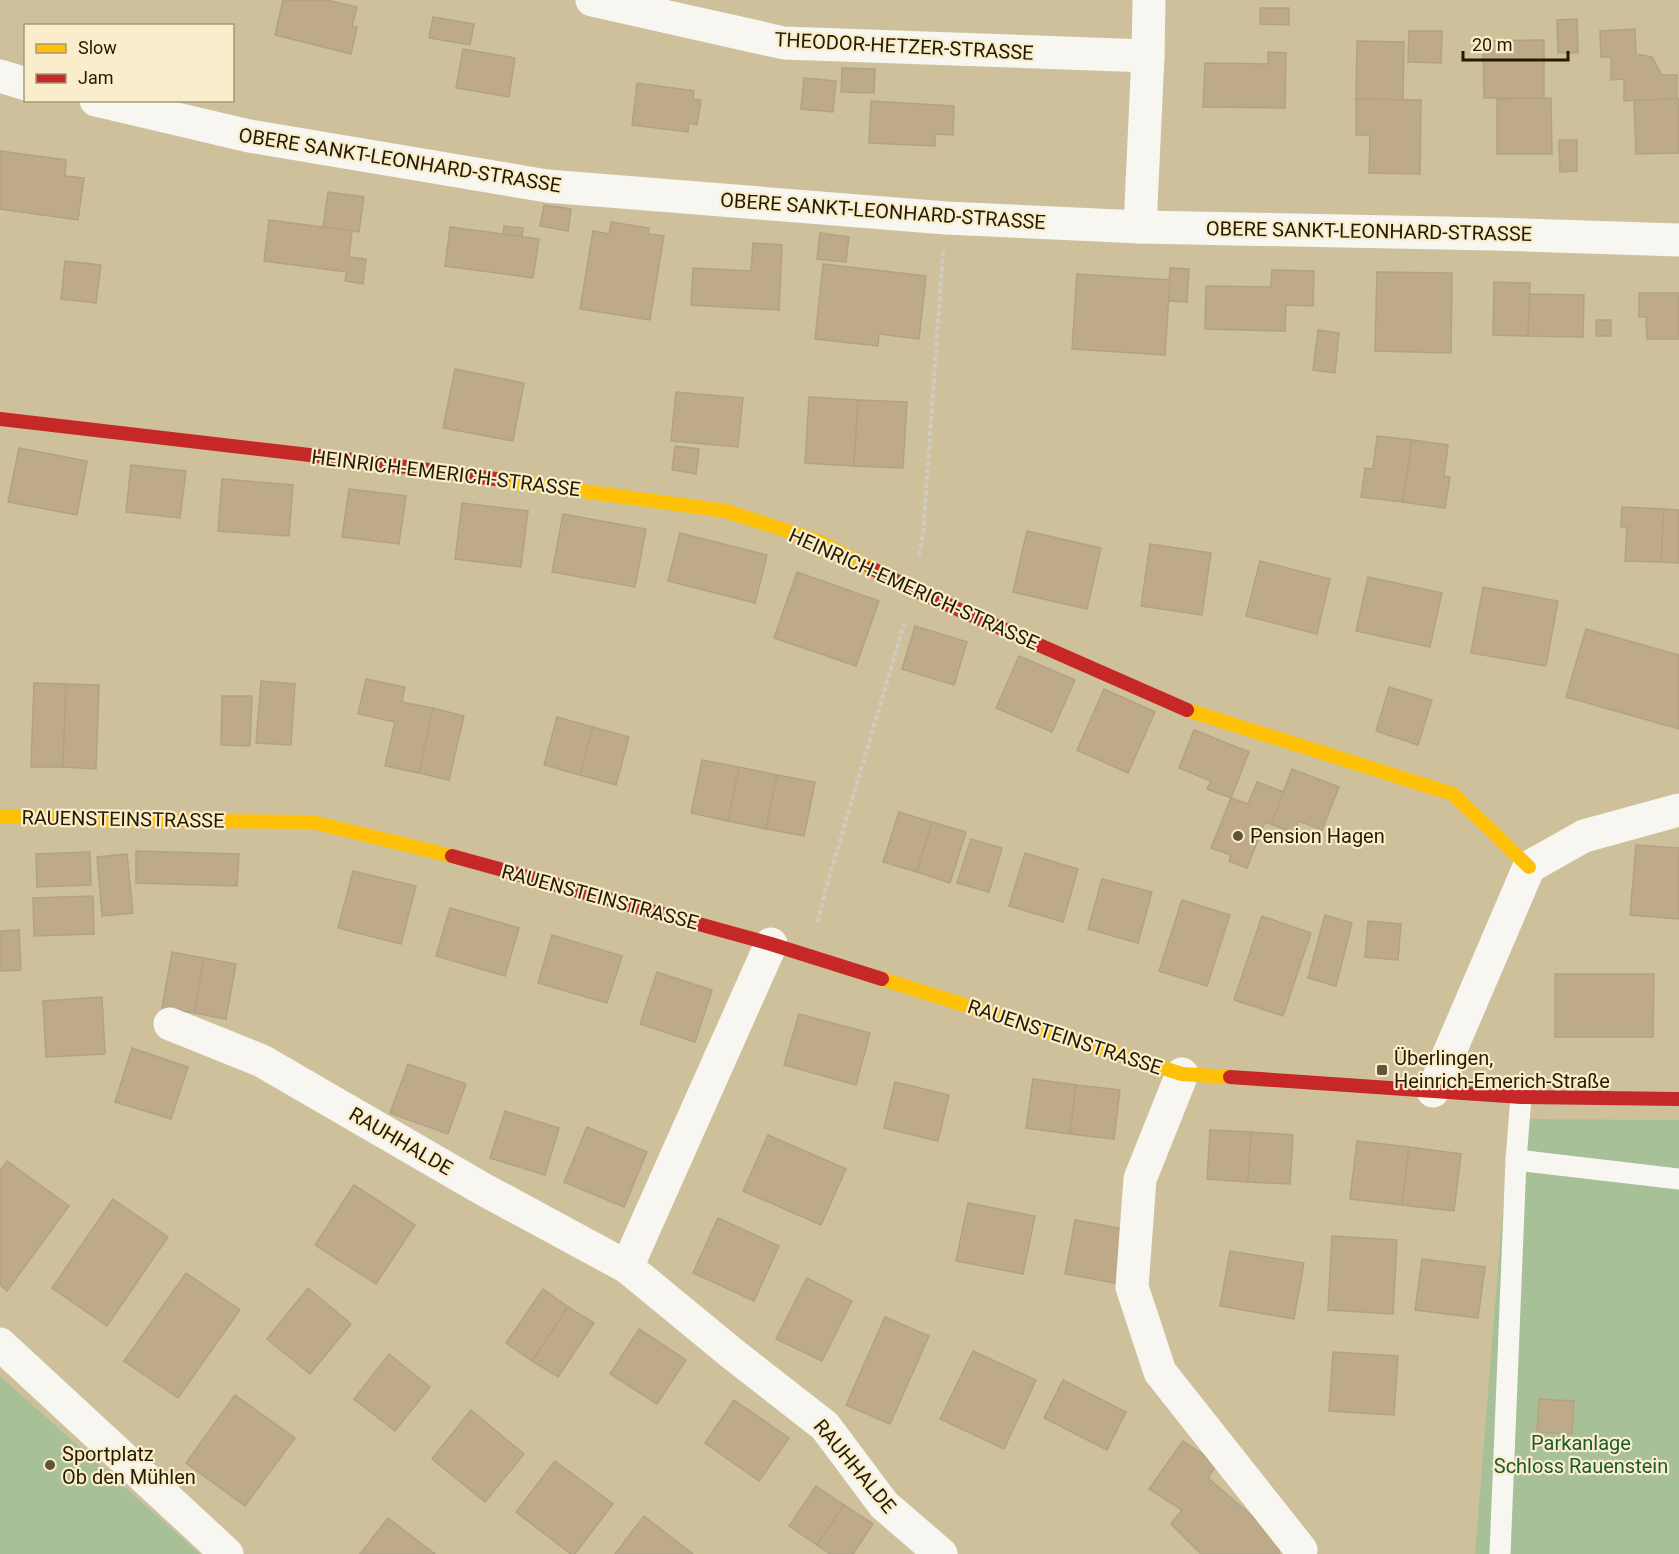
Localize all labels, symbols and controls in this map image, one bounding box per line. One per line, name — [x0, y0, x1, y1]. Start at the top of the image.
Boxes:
legend — [24, 24, 234, 102]
scale bar — [1463, 24, 1568, 62]
street label: THEODOR-HETZER-STRASSE — [774, 27, 1034, 65]
text: 20 m — [1472, 34, 1512, 55]
text: Slow — [78, 37, 117, 58]
text: Jam — [78, 67, 114, 88]
street label: OBERE SANKT-LEONHARD-STRASSE — [237, 123, 563, 197]
street label: OBERE SANKT-LEONHARD-STRASSE — [720, 188, 1046, 234]
street label: OBERE SANKT-LEONHARD-STRASSE — [1206, 216, 1532, 246]
street label: HEINRICH-EMERICH-STRASSE — [310, 445, 582, 501]
street label: HEINRICH-EMERICH-STRASSE — [785, 523, 1043, 655]
street label: RAUENSTEINSTRASSE — [21, 805, 225, 833]
place label: Pension Hagen — [1250, 824, 1385, 848]
marker: Pension Hagen — [1231, 829, 1245, 843]
street label: RAUENSTEINSTRASSE — [499, 859, 701, 935]
street label: RAUENSTEINSTRASSE — [965, 994, 1165, 1080]
place label: Überlingen, Heinrich-Emerich-Straße — [1394, 1046, 1610, 1093]
marker: Überlingen, Heinrich-Emerich-Straße — [1375, 1063, 1389, 1077]
street label: RAUHHALDE — [345, 1102, 457, 1180]
street label: RAUHHALDE — [809, 1414, 901, 1518]
park label: Parkanlage Schloss Rauenstein — [1494, 1431, 1668, 1478]
place label: Sportplatz Ob den Mühlen — [62, 1442, 196, 1489]
marker: Sportplatz Ob den Mühlen — [43, 1458, 57, 1472]

